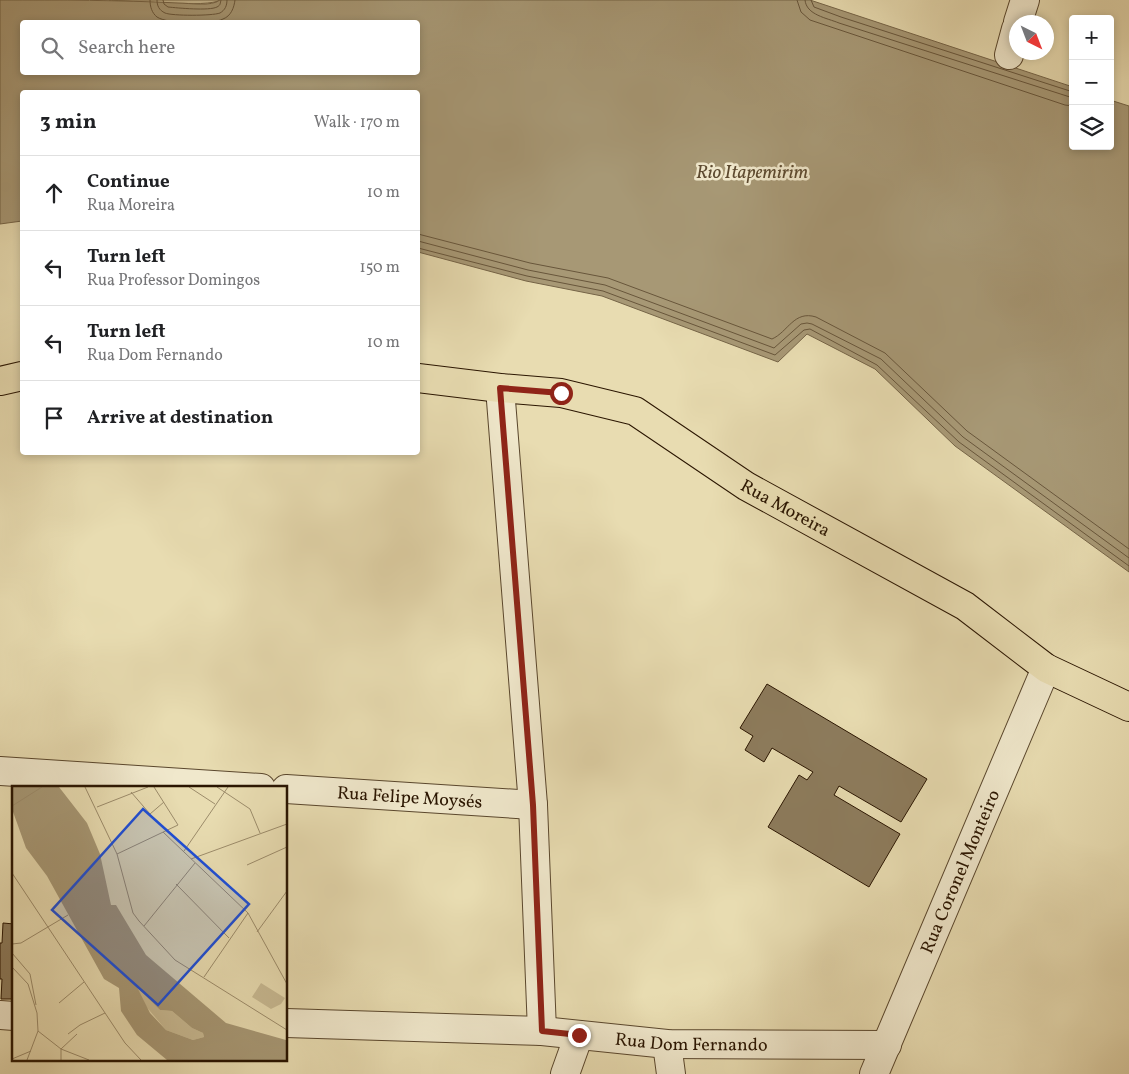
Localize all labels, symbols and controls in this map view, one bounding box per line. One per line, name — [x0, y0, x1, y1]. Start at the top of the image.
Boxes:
north arrow — [1009, 15, 1054, 60]
map controls — [1069, 15, 1114, 150]
button: + — [1069, 15, 1114, 60]
search box — [20, 20, 420, 75]
icon: search — [38, 34, 66, 62]
text: Search here — [78, 35, 175, 61]
button: − — [1069, 60, 1114, 105]
button: layers — [1069, 105, 1114, 150]
text: 3 min — [40, 108, 96, 137]
text: Walk · 170 m — [314, 112, 400, 134]
water label: Rio Itapemirim — [696, 160, 808, 186]
text: Continue — [87, 169, 170, 195]
icon: ahead — [40, 179, 68, 207]
text: 10 m — [367, 182, 400, 204]
text: Rua Moreira — [87, 195, 175, 217]
text: Turn left — [87, 244, 166, 270]
icon: left — [40, 254, 68, 282]
text: 150 m — [359, 257, 400, 279]
text: Rua Professor Domingos — [87, 270, 260, 292]
text: Turn left — [87, 319, 166, 345]
icon: left — [40, 329, 68, 357]
text: 10 m — [367, 332, 400, 354]
text: Rua Dom Fernando — [87, 345, 223, 367]
route start — [550, 382, 573, 405]
icon: arrive — [40, 404, 68, 432]
text: Arrive at destination — [87, 405, 273, 431]
street label: Rua Moreira — [735, 474, 834, 544]
street label: Rua Felipe Moysés — [336, 781, 483, 816]
inset map — [12, 786, 288, 1062]
street label: Rua Coronel Monteiro — [915, 786, 1007, 958]
route end — [568, 1024, 591, 1047]
street label: Rua Dom Fernando — [614, 1028, 768, 1058]

